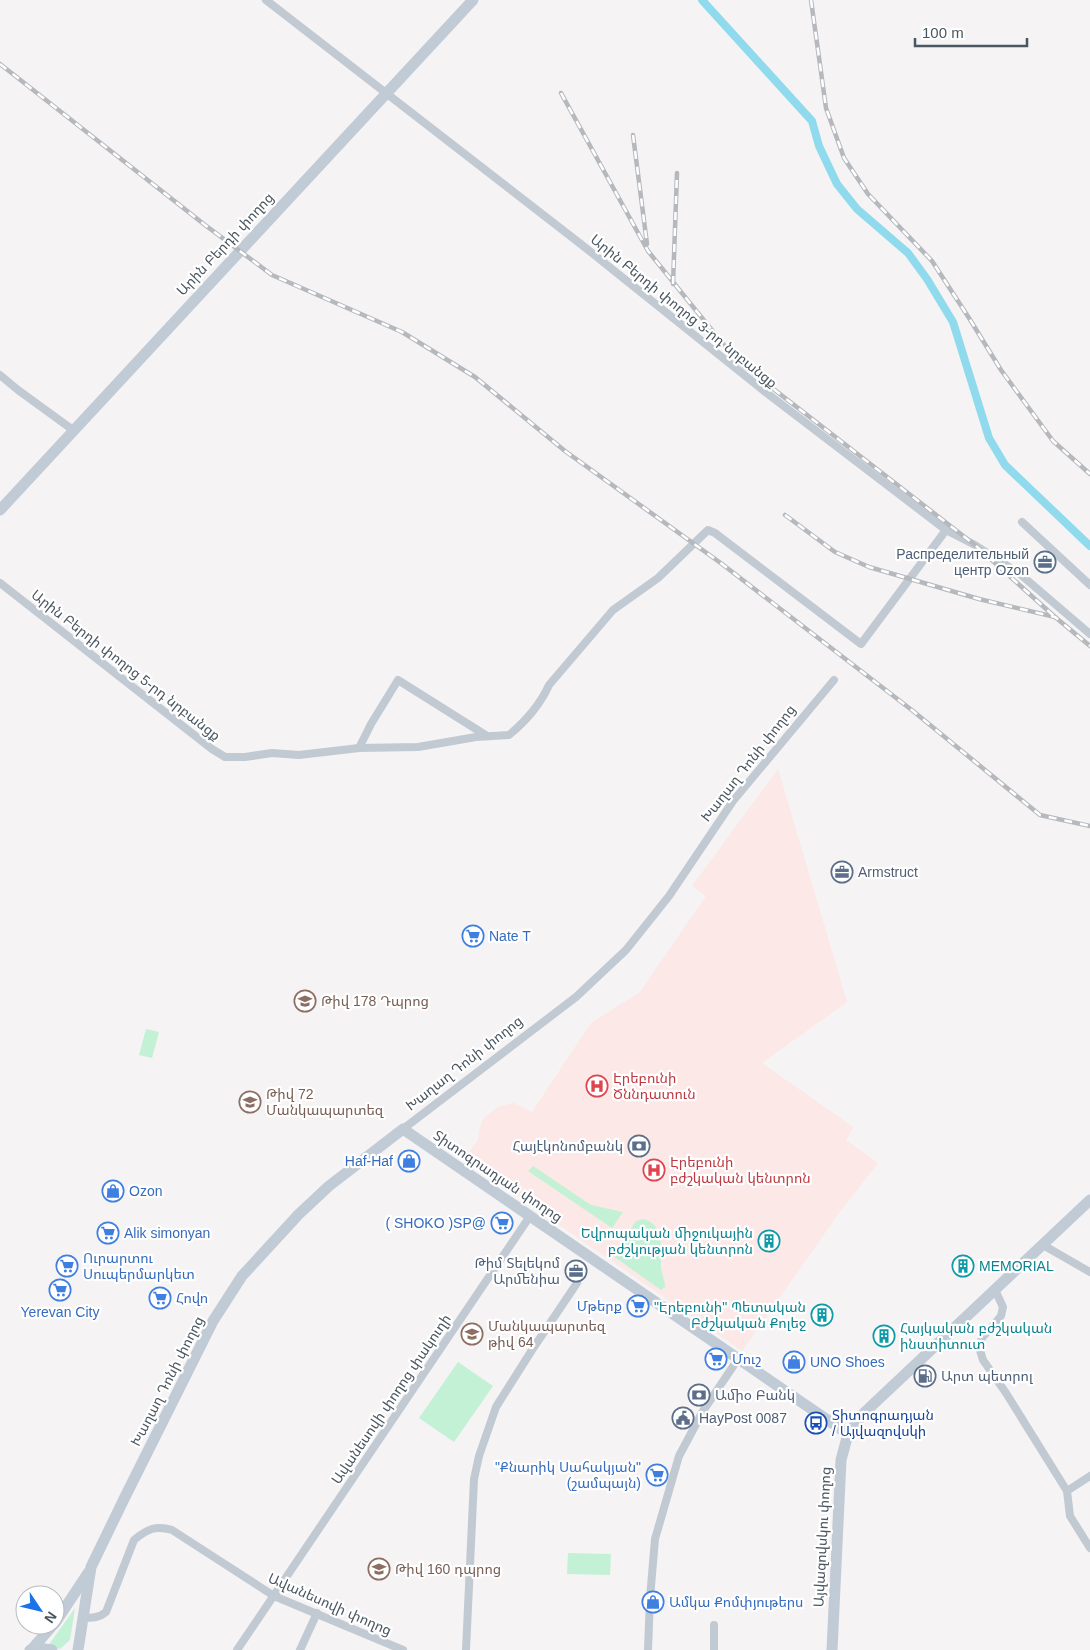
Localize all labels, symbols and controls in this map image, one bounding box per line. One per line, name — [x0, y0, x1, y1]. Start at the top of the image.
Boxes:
scale bar — [915, 15, 1028, 47]
text: 100 m — [922, 24, 964, 41]
street label: Արին Բերդի փողոց — [173, 189, 277, 299]
street label: Արին Բերդի փողոց 3-րդ նրբանցք — [588, 231, 780, 391]
place label: Распределительный центр Ozon — [896, 546, 1029, 578]
office icon: Распределительный центр Ozon — [1033, 550, 1057, 574]
street label: Արին Բերդի փողոց 5-րդ նրբանցք — [28, 586, 224, 744]
street label: Խաղաղ Դոնի փողոց — [697, 701, 799, 825]
office icon: Armstruct — [830, 860, 854, 884]
place label: Armstruct — [858, 864, 918, 880]
supermarket icon: Nate T — [461, 924, 485, 948]
place label: Nate T — [489, 928, 531, 944]
school or university icon: Թիվ 178 Դպրոց — [293, 989, 317, 1013]
place label: Թիվ 178 Դպրոց — [321, 993, 429, 1009]
street label: Խաղաղ Դոնի փողոց — [402, 1012, 526, 1114]
place label: Էրեբունի Ծննդատուն — [613, 1070, 696, 1102]
hospital icon: Էրեբունի Ծննդատուն — [585, 1074, 609, 1098]
place label: Թիվ 72 Մանկապարտեզ — [266, 1086, 384, 1118]
school or university icon: Թիվ 72 Մանկապարտեզ — [238, 1090, 262, 1114]
street label: Տիտոգրադյան փողոց — [431, 1127, 565, 1225]
bank icon: Հայէկոնոմբանկ — [627, 1134, 651, 1158]
place label: Հայէկոնոմբանկ — [513, 1138, 623, 1154]
shop icon: Haf-Haf — [397, 1149, 421, 1173]
place label: Haf-Haf — [345, 1153, 393, 1169]
place label: Էրեբունի բժշկական կենտրոն — [670, 1154, 811, 1186]
hospital icon: Էրեբունի բժշկական կենտրոն — [642, 1158, 666, 1182]
shop icon: Ozon — [101, 1179, 125, 1203]
place label: Ozon — [129, 1183, 162, 1199]
supermarket icon: ( SHOKO )SP@ — [490, 1211, 514, 1235]
place label: ( SHOKO )SP@ — [385, 1215, 486, 1231]
supermarket icon: Alik simonyan — [96, 1221, 120, 1245]
place label: Alik simonyan — [124, 1225, 210, 1241]
place label: Եվրոպական միջուկային բժշկության կենտրոն — [581, 1225, 753, 1257]
building icon: Եվրոպական միջուկային բժշկության կենտրոն — [757, 1229, 781, 1253]
place label: Ուրարտու Սուպերմարկետ — [83, 1250, 195, 1282]
supermarket icon: Ուրարտու Սուպերմարկետ — [55, 1254, 79, 1278]
building icon: MEMORIAL — [951, 1254, 975, 1278]
place label: Թիմ Տելեկոմ Արմենիա — [474, 1255, 560, 1287]
place label: MEMORIAL — [979, 1258, 1054, 1274]
office icon: Թիմ Տելեկոմ Արմենիա — [564, 1259, 588, 1283]
supermarket icon: Yerevan City — [48, 1278, 72, 1302]
supermarket icon: Հովո — [148, 1286, 172, 1310]
place label: Հովո — [176, 1290, 208, 1306]
supermarket icon: Մթերք — [626, 1294, 650, 1318]
place label: Մթերք — [577, 1298, 622, 1314]
place label: "Էրեբունի" Պետական Բժշկական Քոլեջ — [654, 1299, 806, 1331]
building icon: "Էրեբունի" Պետական Բժշկական Քոլեջ — [810, 1303, 834, 1327]
place label: Yerevan City — [21, 1304, 99, 1320]
street label: Ավանեսովի փողոց փակուղի — [328, 1311, 454, 1487]
street label: Խաղաղ Դոնի փողոց — [127, 1313, 207, 1449]
place label: Մանկապարտեզ թիվ 64 — [488, 1318, 606, 1350]
place label: Հայկական բժշկական ինստիտուտ — [900, 1320, 1052, 1352]
school or university icon: Մանկապարտեզ թիվ 64 — [460, 1322, 484, 1346]
building icon: Հայկական բժշկական ինստիտուտ — [872, 1324, 896, 1348]
supermarket icon: Մուշ — [704, 1347, 728, 1371]
shop icon: UNO Shoes — [782, 1350, 806, 1374]
place label: Մուշ — [732, 1351, 761, 1367]
place label: UNO Shoes — [810, 1354, 885, 1370]
fuel station icon: Արտ պետրոլ — [913, 1364, 937, 1388]
place label: Արտ պետրոլ — [941, 1368, 1033, 1384]
bank icon: Ամիօ Բանկ — [687, 1383, 711, 1407]
place label: Ամիօ Բանկ — [715, 1387, 795, 1403]
public building icon: HayPost 0087 — [671, 1406, 695, 1430]
place label: Տիտոգրադյան / Այվազովսկի — [832, 1407, 934, 1439]
place label: HayPost 0087 — [699, 1410, 787, 1426]
bus stop icon: Տիտոգրադյան / Այվազովսկի — [804, 1411, 828, 1435]
place label: "Քնարիկ Սահակյան" (շամպայն) — [495, 1459, 641, 1491]
supermarket icon: "Քնարիկ Սահակյան" (շամպայն) — [645, 1463, 669, 1487]
street label: Այվազովսկու փողոց — [810, 1466, 834, 1608]
school or university icon: Թիվ 160 դպրոց — [367, 1557, 391, 1581]
place label: Թիվ 160 դպրոց — [395, 1561, 501, 1577]
street label: Ավանեսովի փողոց — [266, 1570, 394, 1638]
north arrow — [15, 1585, 65, 1635]
shop icon: Ամկա Քոմփյութերս — [641, 1590, 665, 1614]
place label: Ամկա Քոմփյութերս — [669, 1594, 803, 1610]
text: N — [41, 1609, 60, 1626]

